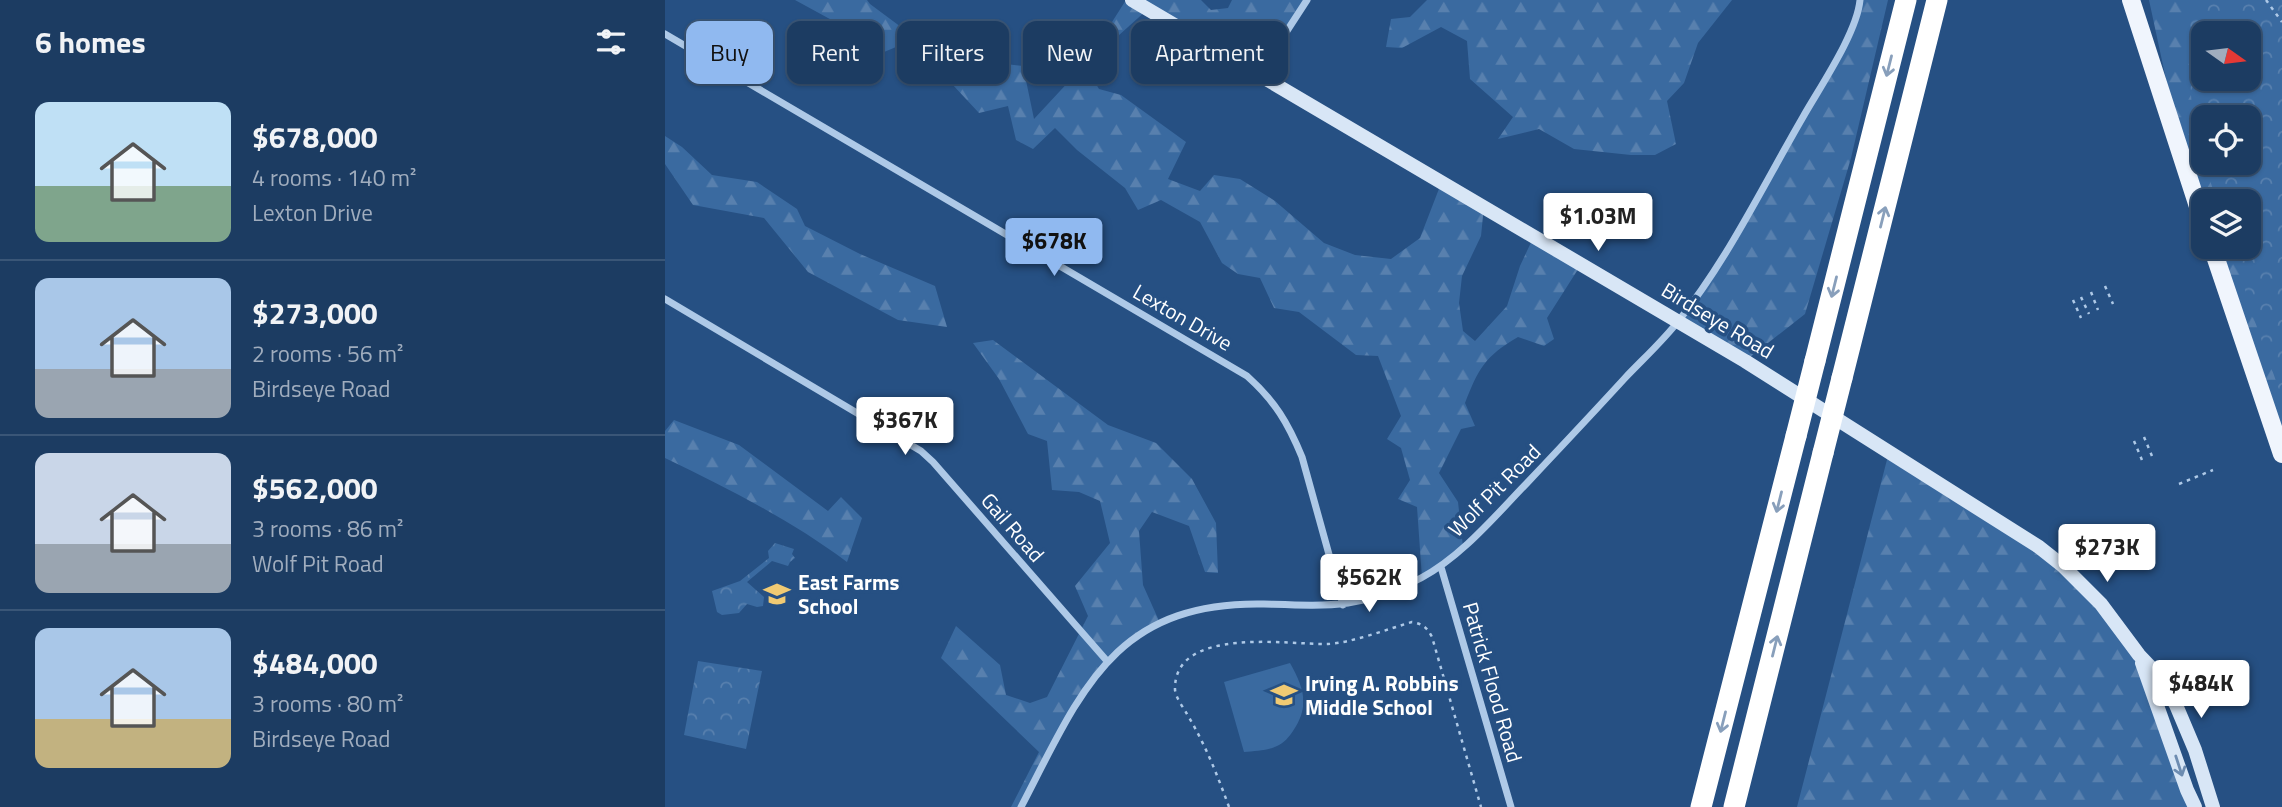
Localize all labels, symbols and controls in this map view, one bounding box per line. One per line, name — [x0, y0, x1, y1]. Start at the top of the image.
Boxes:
text: 6 homes — [35, 19, 146, 65]
chip: Buy — [686, 21, 773, 84]
chip: Rent — [787, 21, 883, 84]
chip: Filters — [897, 21, 1009, 84]
chip: New — [1023, 21, 1117, 84]
chip: Apartment — [1131, 21, 1288, 84]
north arrow — [2191, 21, 2261, 91]
map controls — [2191, 21, 2261, 259]
icon: filters — [592, 23, 630, 61]
one-way arrow — [1882, 54, 1895, 77]
button: locate — [2191, 105, 2261, 175]
text: $678,000 — [252, 114, 378, 160]
icon: home — [91, 130, 175, 214]
text: 4 rooms · 140 m² — [252, 160, 416, 195]
button: layers — [2191, 189, 2261, 259]
pin: $1.03M — [1541, 194, 1655, 253]
text: Lexton Drive — [252, 195, 373, 230]
text: $1.03M — [1559, 198, 1637, 233]
one-way arrow — [1877, 206, 1890, 229]
pin: $678K — [1005, 218, 1103, 278]
text: $678K — [1021, 223, 1087, 258]
street label: Birdseye Road — [1656, 274, 1780, 366]
one-way arrow — [1827, 275, 1840, 298]
street label: Lexton Drive — [1127, 276, 1239, 358]
text: $273,000 — [252, 290, 378, 336]
icon: home — [91, 306, 175, 390]
text: 2 rooms · 56 m² — [252, 336, 403, 371]
text: Birdseye Road — [252, 371, 391, 406]
pin: $367K — [856, 398, 954, 457]
text: $367K — [872, 402, 938, 437]
street label: Wolf Pit Road — [1440, 436, 1548, 544]
text: $562,000 — [252, 465, 378, 511]
icon: home — [91, 481, 175, 565]
street label: Gail Road — [974, 485, 1052, 569]
one-way arrow — [1772, 490, 1785, 513]
text: 3 rooms · 86 m² — [252, 511, 403, 546]
pin: $273K — [2058, 524, 2156, 584]
text: $273K — [2074, 529, 2140, 564]
text: Wolf Pit Road — [252, 546, 384, 581]
pin: $562K — [1320, 554, 1418, 614]
text: $562K — [1336, 559, 1402, 594]
place label: East Farms School — [798, 566, 899, 622]
school or university icon: East Farms School — [762, 579, 792, 609]
street label: Patrick Flood Road — [1455, 598, 1531, 766]
one-way arrow — [1769, 635, 1782, 658]
text: $484,000 — [252, 640, 378, 686]
icon: home — [91, 656, 175, 740]
pin: $484K — [2152, 660, 2250, 720]
text: $484K — [2168, 665, 2234, 700]
place label: Irving A. Robbins Middle School — [1305, 667, 1459, 723]
school or university icon: Irving A. Robbins Middle School — [1269, 680, 1299, 710]
text: 3 rooms · 80 m² — [252, 686, 403, 721]
one-way arrow — [1716, 710, 1729, 733]
text: Birdseye Road — [252, 721, 391, 756]
one-way arrow — [2173, 754, 2186, 776]

